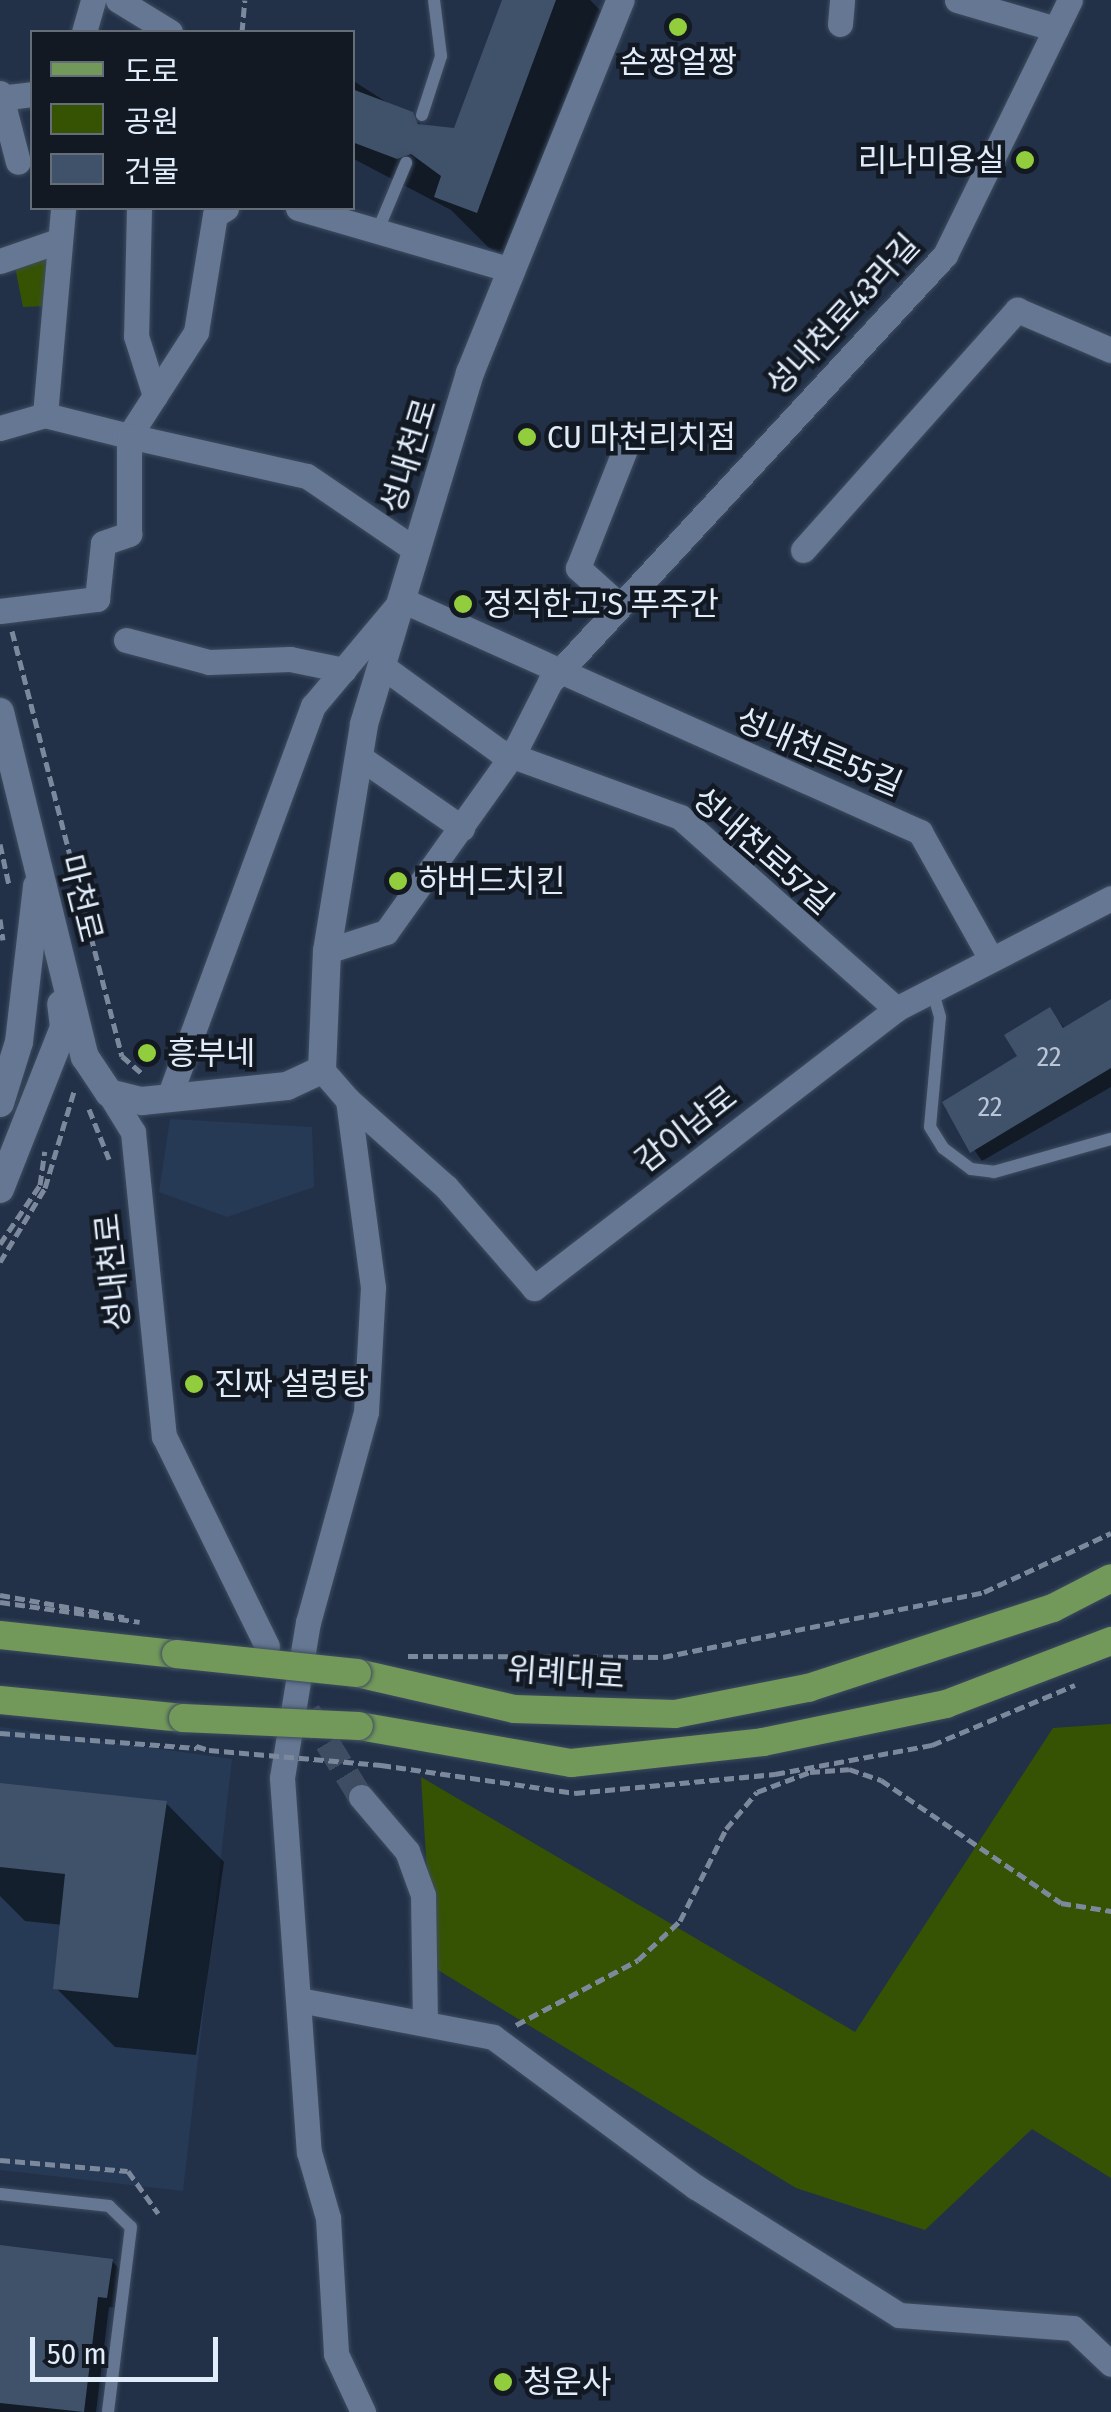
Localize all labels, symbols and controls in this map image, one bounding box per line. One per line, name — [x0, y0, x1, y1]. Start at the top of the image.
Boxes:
marker: 손짱얼짱 — [667, 16, 689, 38]
legend — [30, 30, 355, 210]
place label: 손짱얼짱 — [619, 43, 737, 81]
text: 도로 — [124, 54, 179, 90]
text: 공원 — [124, 104, 179, 140]
place label: 리나미용실 — [858, 141, 1005, 179]
marker: 리나미용실 — [1014, 149, 1036, 171]
text: 건물 — [124, 154, 179, 190]
street label: 성내천로43라길 — [759, 227, 927, 403]
street label: 성내천로 — [373, 394, 445, 518]
place label: CU 마천리치점 — [547, 418, 736, 456]
marker: CU 마천리치점 — [516, 426, 538, 448]
place label: 정직한고'S 푸주간 — [483, 585, 719, 623]
marker: 정직한고'S 푸주간 — [452, 593, 474, 615]
street label: 성내천로55길 — [730, 700, 908, 804]
street label: 성내천로57길 — [685, 779, 841, 923]
street label: 마천로 — [52, 851, 110, 945]
place label: 하버드치킨 — [418, 862, 565, 900]
marker: 하버드치킨 — [387, 870, 409, 892]
place label: 흥부네 — [167, 1034, 255, 1072]
house number: 22 — [1037, 1040, 1061, 1074]
marker: 흥부네 — [136, 1042, 158, 1064]
street label: 감이남로 — [628, 1078, 744, 1180]
house number: 22 — [978, 1090, 1002, 1124]
street label: 성내천로 — [88, 1211, 138, 1333]
place label: 진짜 설렁탕 — [214, 1365, 369, 1403]
marker: 진짜 설렁탕 — [183, 1373, 205, 1395]
street label: 위례대로 — [506, 1650, 626, 1696]
scale bar — [35, 2317, 222, 2379]
text: 50 m — [47, 2336, 107, 2372]
place label: 청운사 — [523, 2363, 611, 2401]
marker: 청운사 — [492, 2371, 514, 2393]

